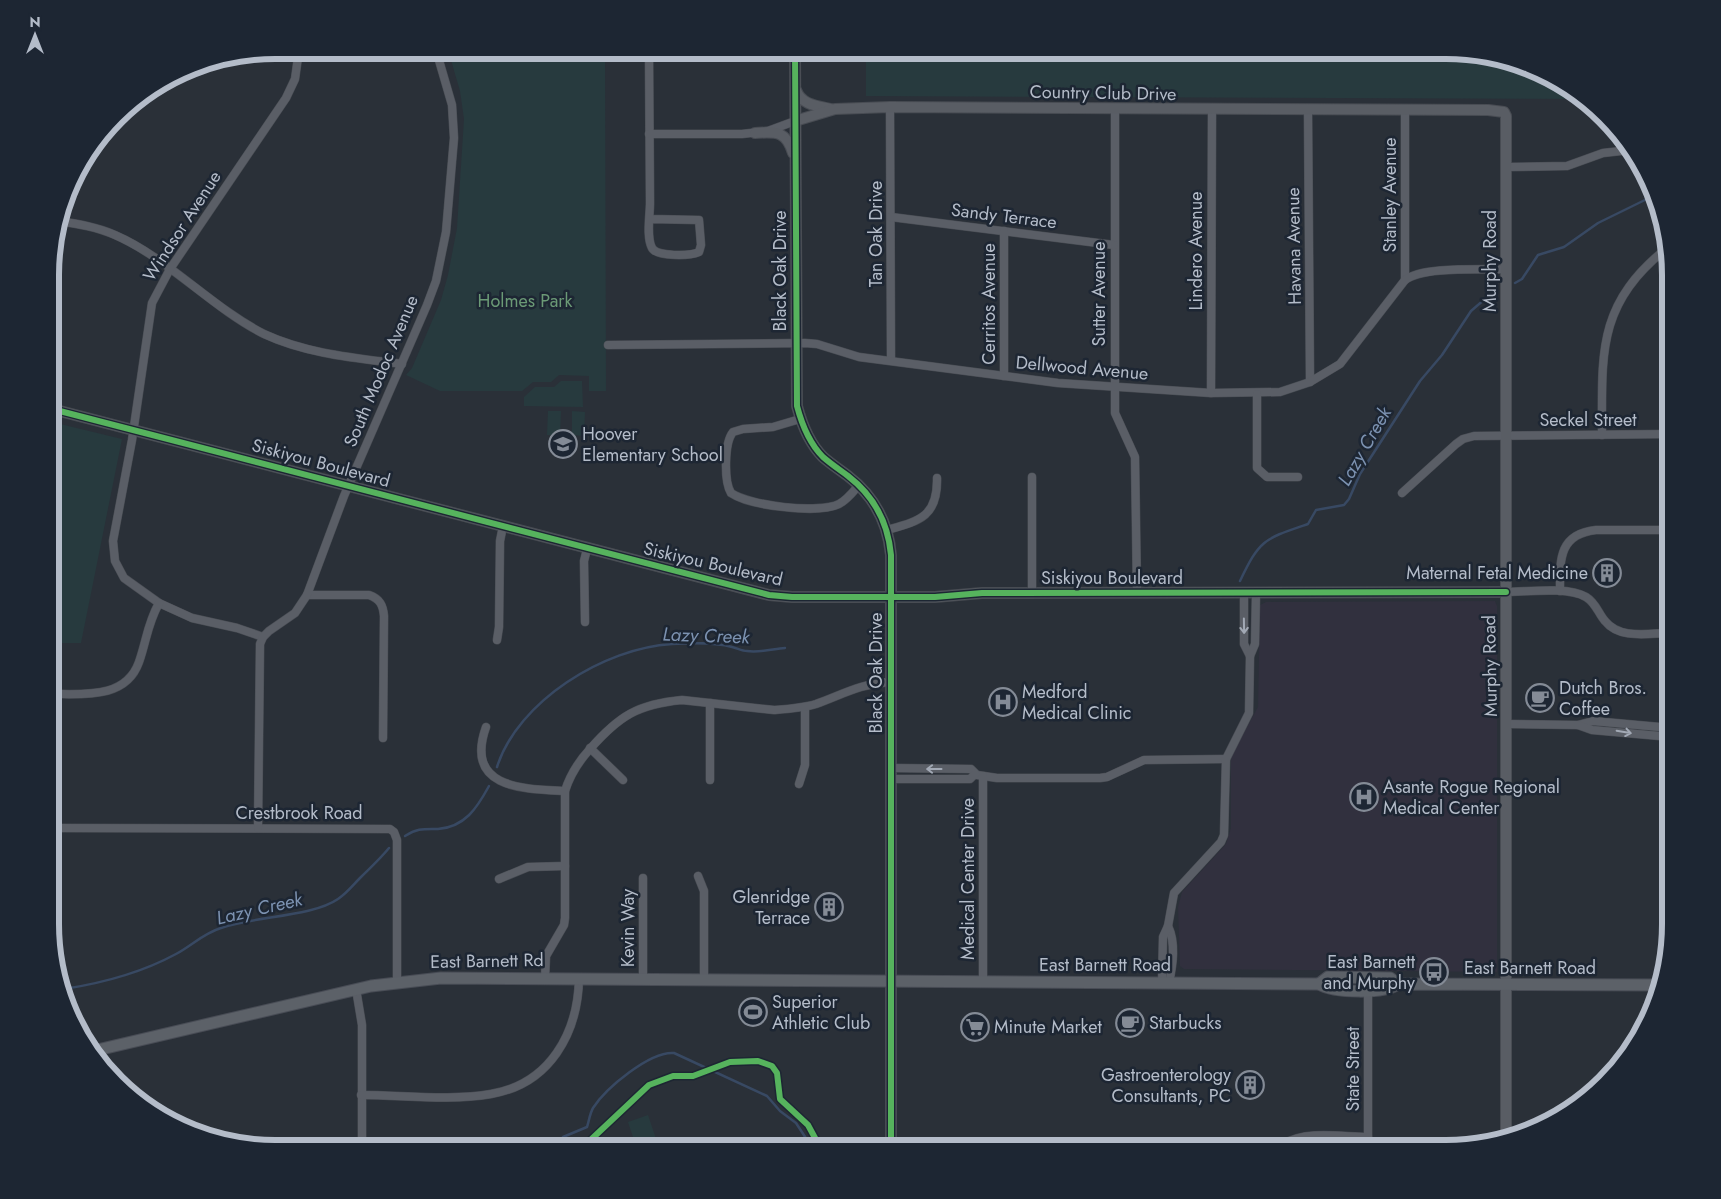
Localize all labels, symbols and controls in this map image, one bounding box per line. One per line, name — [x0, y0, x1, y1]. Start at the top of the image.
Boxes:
north arrow — [10, 10, 60, 60]
text: N — [29, 12, 41, 32]
street label: Country Club Drive — [1029, 79, 1177, 107]
street label: Stanley Avenue — [1377, 138, 1403, 252]
street label: Windsor Avenue — [137, 166, 227, 286]
street label: Tan Oak Drive — [863, 181, 889, 287]
street label: Havana Avenue — [1280, 187, 1308, 305]
street label: Lindero Avenue — [1183, 192, 1209, 310]
street label: Sandy Terrace — [950, 197, 1058, 235]
street label: Murphy Road — [1477, 210, 1503, 312]
street label: Black Oak Drive — [767, 211, 793, 331]
street label: Sutter Avenue — [1086, 242, 1112, 346]
street label: Cerritos Avenue — [976, 243, 1002, 365]
park label: Holmes Park — [478, 288, 573, 314]
street label: South Modoc Avenue — [337, 291, 425, 451]
street label: Dellwood Avenue — [1015, 349, 1149, 387]
water label: Lazy Creek — [1331, 401, 1398, 491]
street label: Seckel Street — [1539, 407, 1637, 433]
place label: Hoover Elementary School — [582, 421, 723, 468]
school or university icon: Hoover Elementary School — [548, 429, 578, 459]
street label: Siskiyou Boulevard — [249, 432, 393, 494]
street label: Siskiyou Boulevard — [641, 535, 785, 593]
building icon: Maternal Fetal Medicine — [1592, 558, 1622, 588]
place label: Maternal Fetal Medicine — [1406, 560, 1588, 586]
street label: Siskiyou Boulevard — [1041, 565, 1183, 591]
street label: Black Oak Drive — [863, 613, 889, 733]
street label: Murphy Road — [1476, 615, 1504, 717]
one-way arrow — [1239, 617, 1249, 633]
water label: Lazy Creek — [662, 620, 751, 651]
place label: Dutch Bros. Coffee — [1559, 675, 1647, 722]
place label: Medford Medical Clinic — [1022, 679, 1131, 726]
cafe icon: Dutch Bros. Coffee — [1525, 683, 1555, 713]
hospital icon: Medford Medical Clinic — [988, 687, 1018, 717]
one-way arrow — [1616, 727, 1632, 737]
one-way arrow — [927, 764, 943, 774]
place label: Asante Rogue Regional Medical Center — [1383, 774, 1560, 821]
hospital icon: Asante Rogue Regional Medical Center — [1349, 782, 1379, 812]
street label: Medical Center Drive — [955, 798, 981, 960]
street label: Crestbrook Road — [235, 800, 363, 826]
place label: Glenridge Terrace — [733, 884, 810, 931]
water label: Lazy Creek — [214, 885, 305, 931]
street label: Kevin Way — [615, 889, 641, 967]
building icon: Glenridge Terrace — [814, 892, 844, 922]
street label: East Barnett Rd — [430, 947, 544, 975]
place label: East Barnett and Murphy — [1323, 949, 1416, 996]
street label: East Barnett Road — [1039, 952, 1171, 978]
street label: East Barnett Road — [1464, 955, 1596, 981]
bus stop icon: East Barnett and Murphy — [1419, 957, 1449, 987]
place label: Superior Athletic Club — [772, 989, 870, 1036]
sports icon: Superior Athletic Club — [738, 997, 768, 1027]
cafe icon: Starbucks — [1115, 1008, 1145, 1038]
place label: Starbucks — [1149, 1010, 1222, 1036]
supermarket icon: Minute Market — [960, 1012, 990, 1042]
place label: Minute Market — [994, 1014, 1102, 1040]
street label: State Street — [1340, 1026, 1366, 1111]
place label: Gastroenterology Consultants, PC — [1101, 1062, 1231, 1109]
building icon: Gastroenterology Consultants, PC — [1235, 1070, 1265, 1100]

